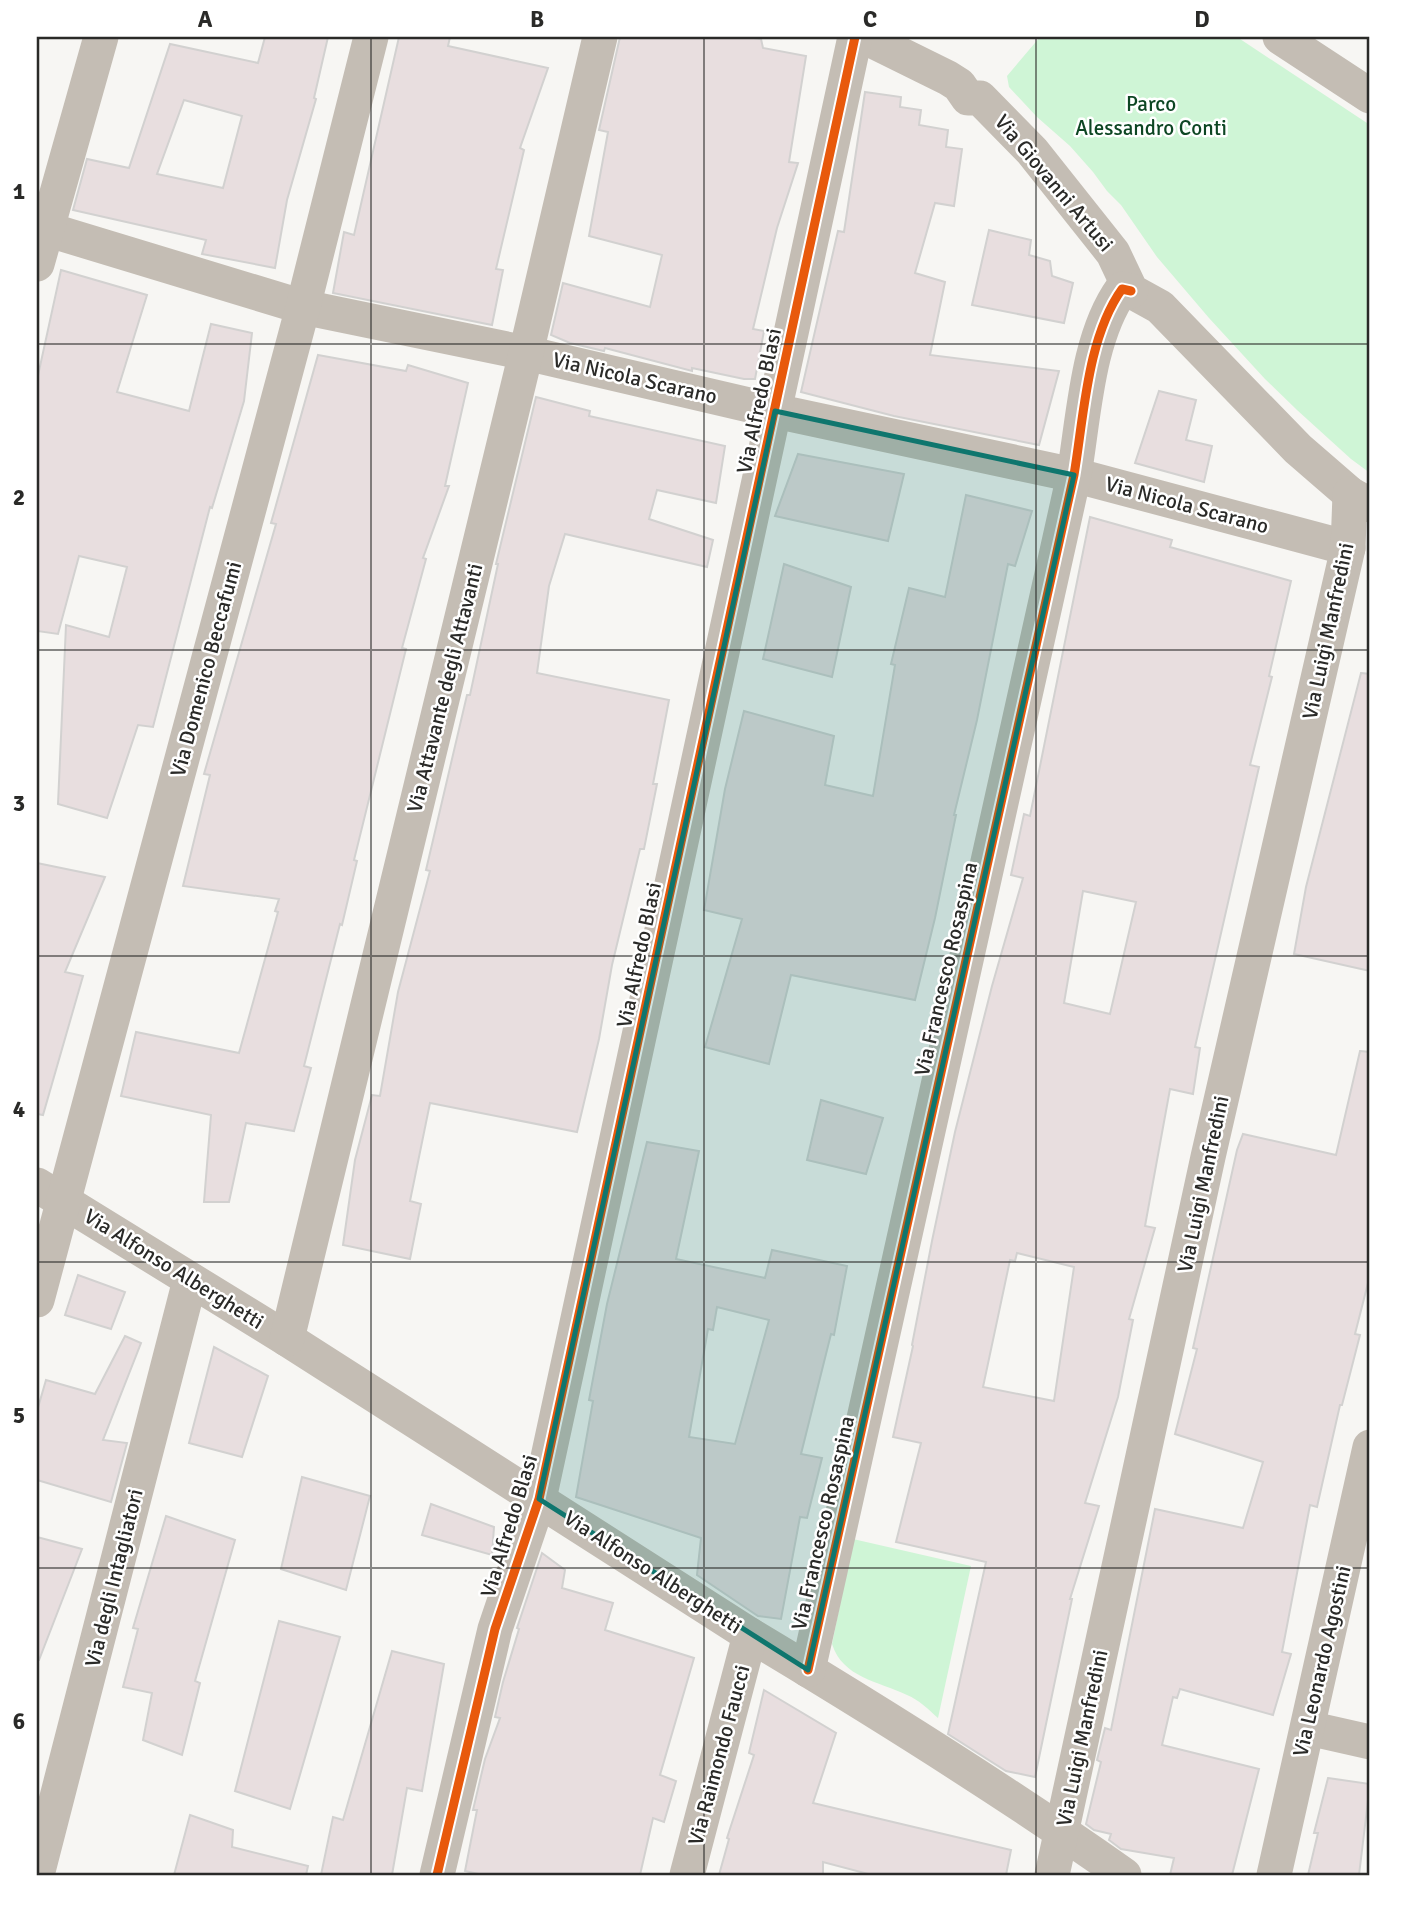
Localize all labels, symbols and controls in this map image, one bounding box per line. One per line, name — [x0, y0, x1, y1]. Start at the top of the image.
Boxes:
text: A — [198, 5, 213, 34]
text: B — [530, 5, 544, 34]
text: C — [863, 5, 877, 34]
text: D — [1194, 5, 1210, 34]
park label: Parco Alessandro Conti — [1075, 91, 1227, 141]
street label: Via Giovanni Artusi — [989, 109, 1119, 257]
text: 1 — [13, 177, 25, 206]
street label: Via Alfredo Blasi — [731, 326, 787, 476]
street label: Via Nicola Scarano — [550, 346, 720, 410]
street label: Via Nicola Scarano — [1103, 471, 1271, 539]
text: 2 — [13, 483, 25, 512]
street label: Via Luigi Manfredini — [1297, 540, 1359, 722]
street label: Via Domenico Beccafumi — [165, 559, 247, 779]
street label: Via Attavante degli Attavanti — [401, 561, 489, 815]
text: 3 — [13, 789, 25, 818]
street label: Via Francesco Rosaspina — [909, 859, 983, 1079]
street label: Via Alfredo Blasi — [611, 880, 667, 1030]
street label: Via Luigi Manfredini — [1172, 1093, 1234, 1275]
text: 4 — [13, 1095, 25, 1124]
street label: Via Alfonso Alberghetti — [79, 1203, 269, 1335]
text: 5 — [13, 1401, 25, 1430]
street label: Via Francesco Rosaspina — [786, 1413, 860, 1633]
street label: Via Alfredo Blasi — [475, 1451, 543, 1601]
street label: Via degli Intagliatori — [79, 1486, 149, 1670]
street label: Via Alfonso Alberghetti — [559, 1505, 747, 1639]
street label: Via Leonardo Agostini — [1287, 1563, 1357, 1759]
street label: Via Luigi Manfredini — [1051, 1647, 1113, 1829]
street label: Via Raimondo Faucci — [682, 1662, 756, 1848]
text: 6 — [13, 1707, 25, 1736]

